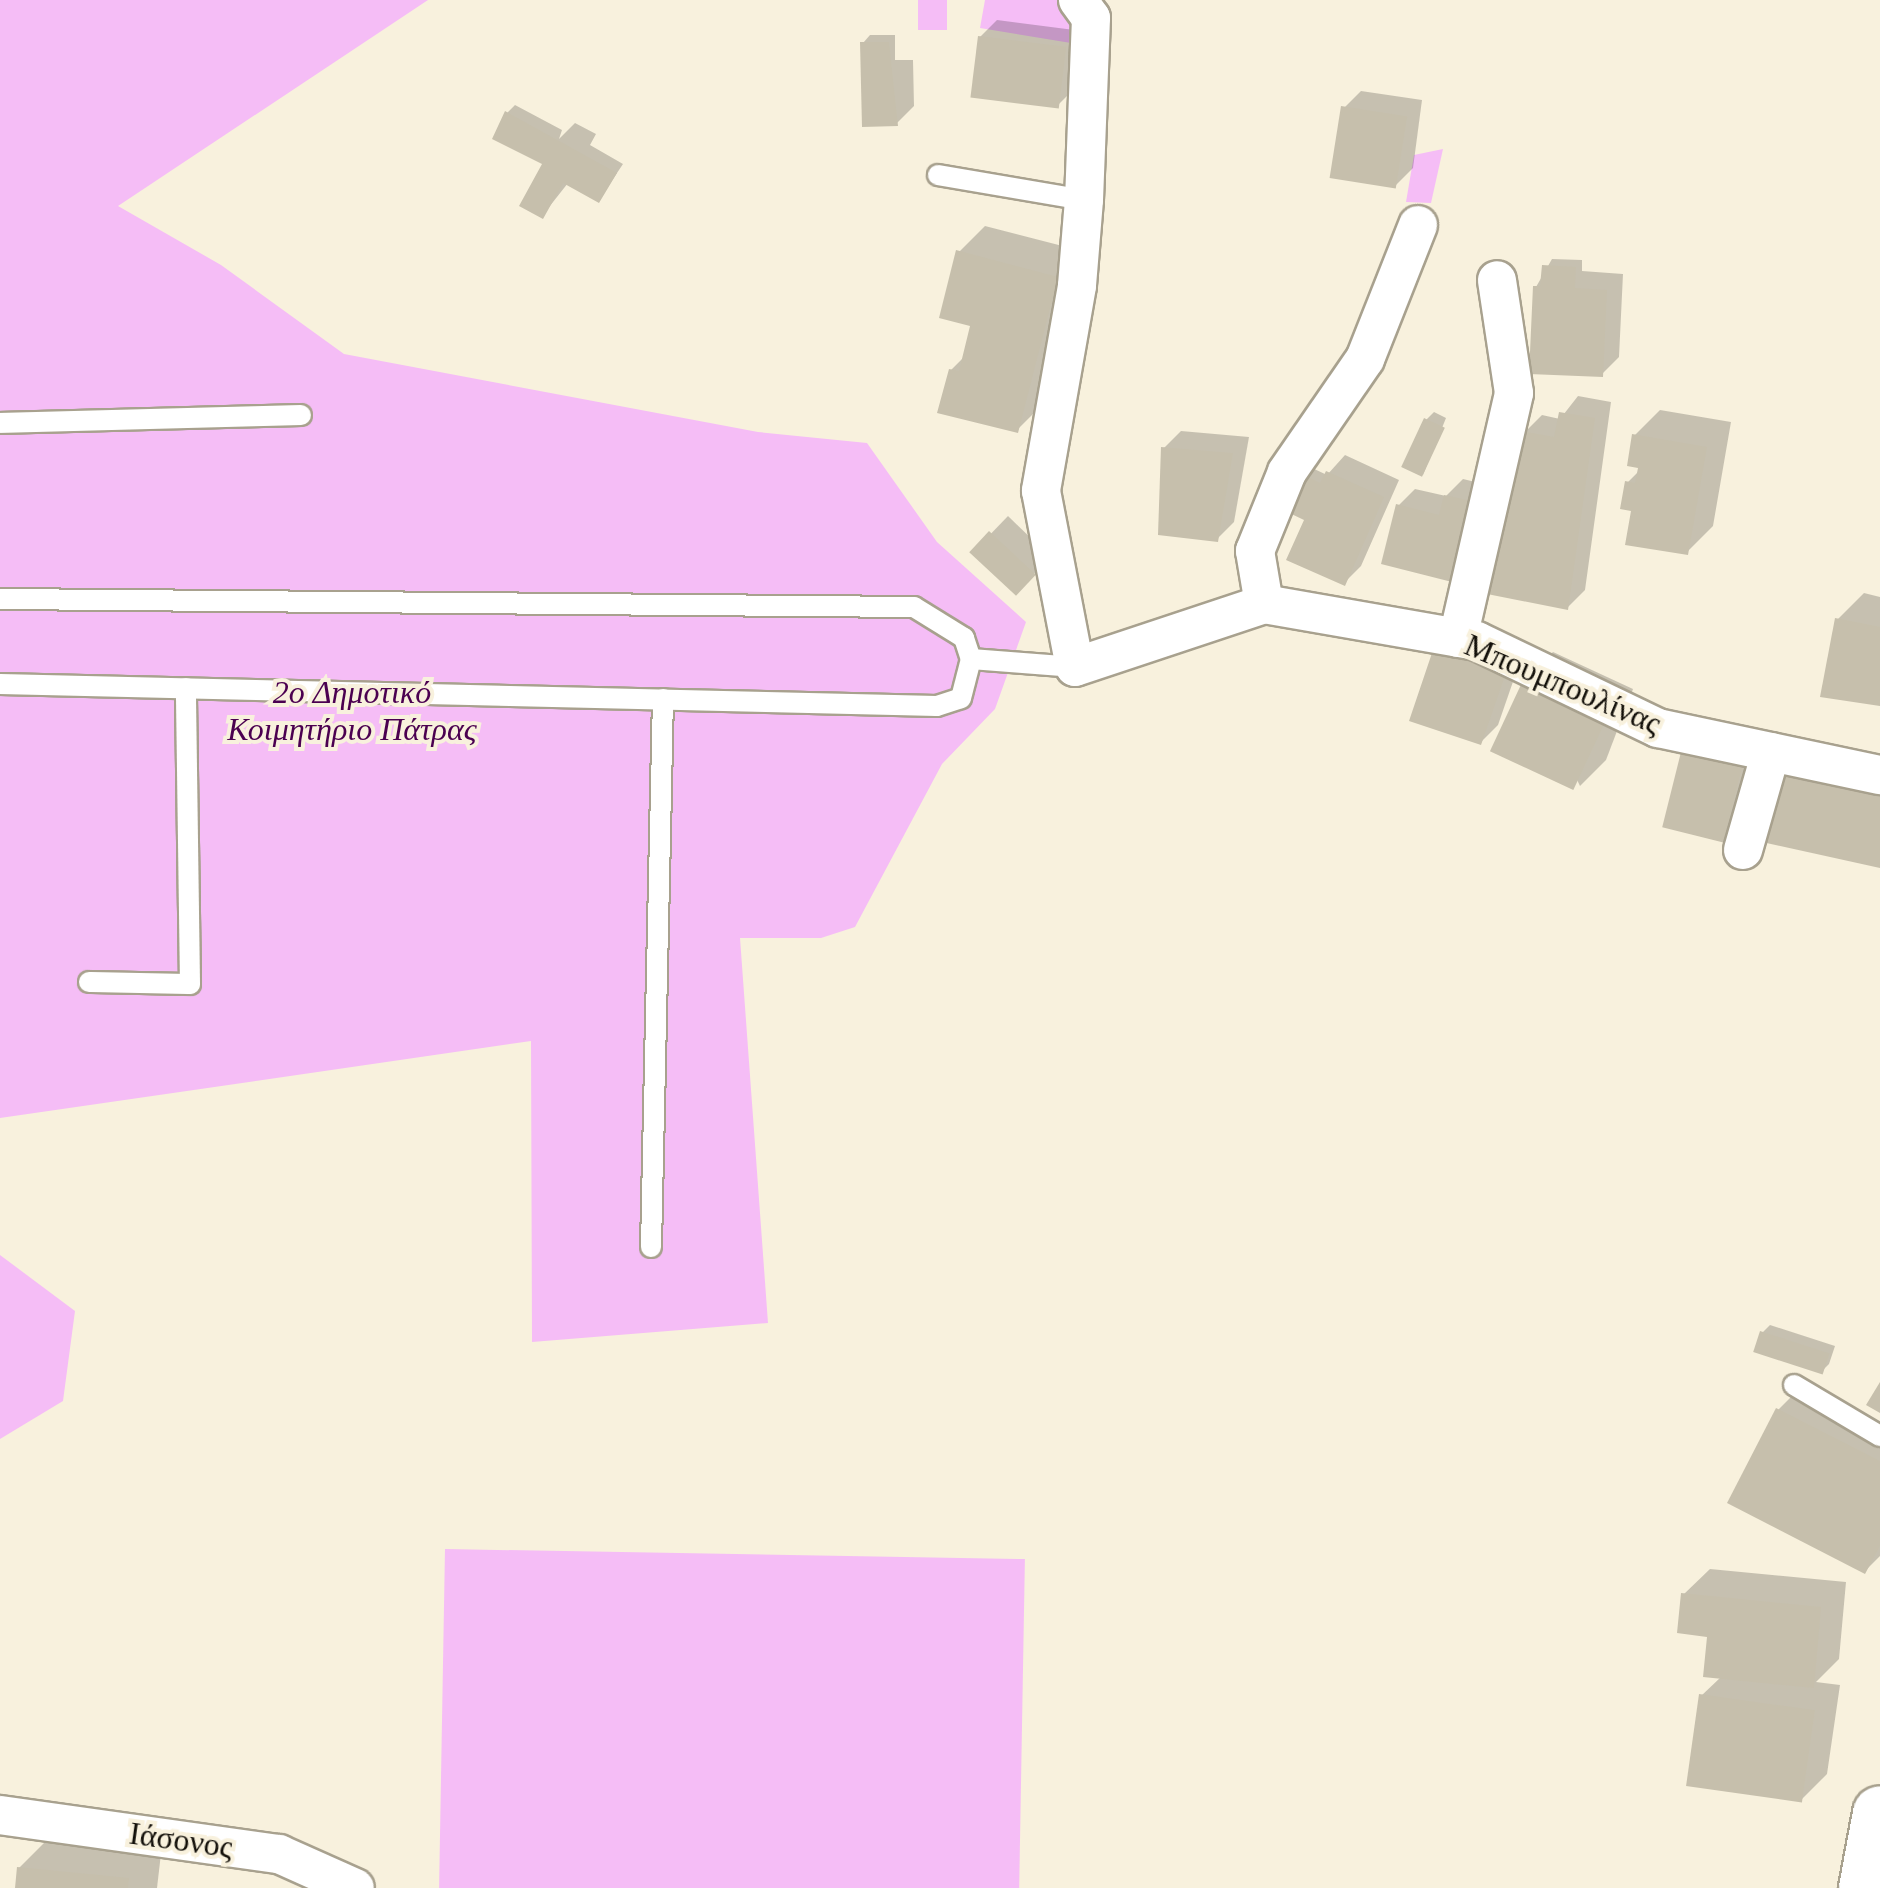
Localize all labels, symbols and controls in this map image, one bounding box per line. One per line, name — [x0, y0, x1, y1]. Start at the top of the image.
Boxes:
street label: Μπουμπουλίνας — [1459, 625, 1667, 743]
park label: 2o Δημοτικό Κοιμητήριο Πάτρας — [227, 674, 477, 749]
street label: Ιάσονος — [127, 1814, 235, 1866]

